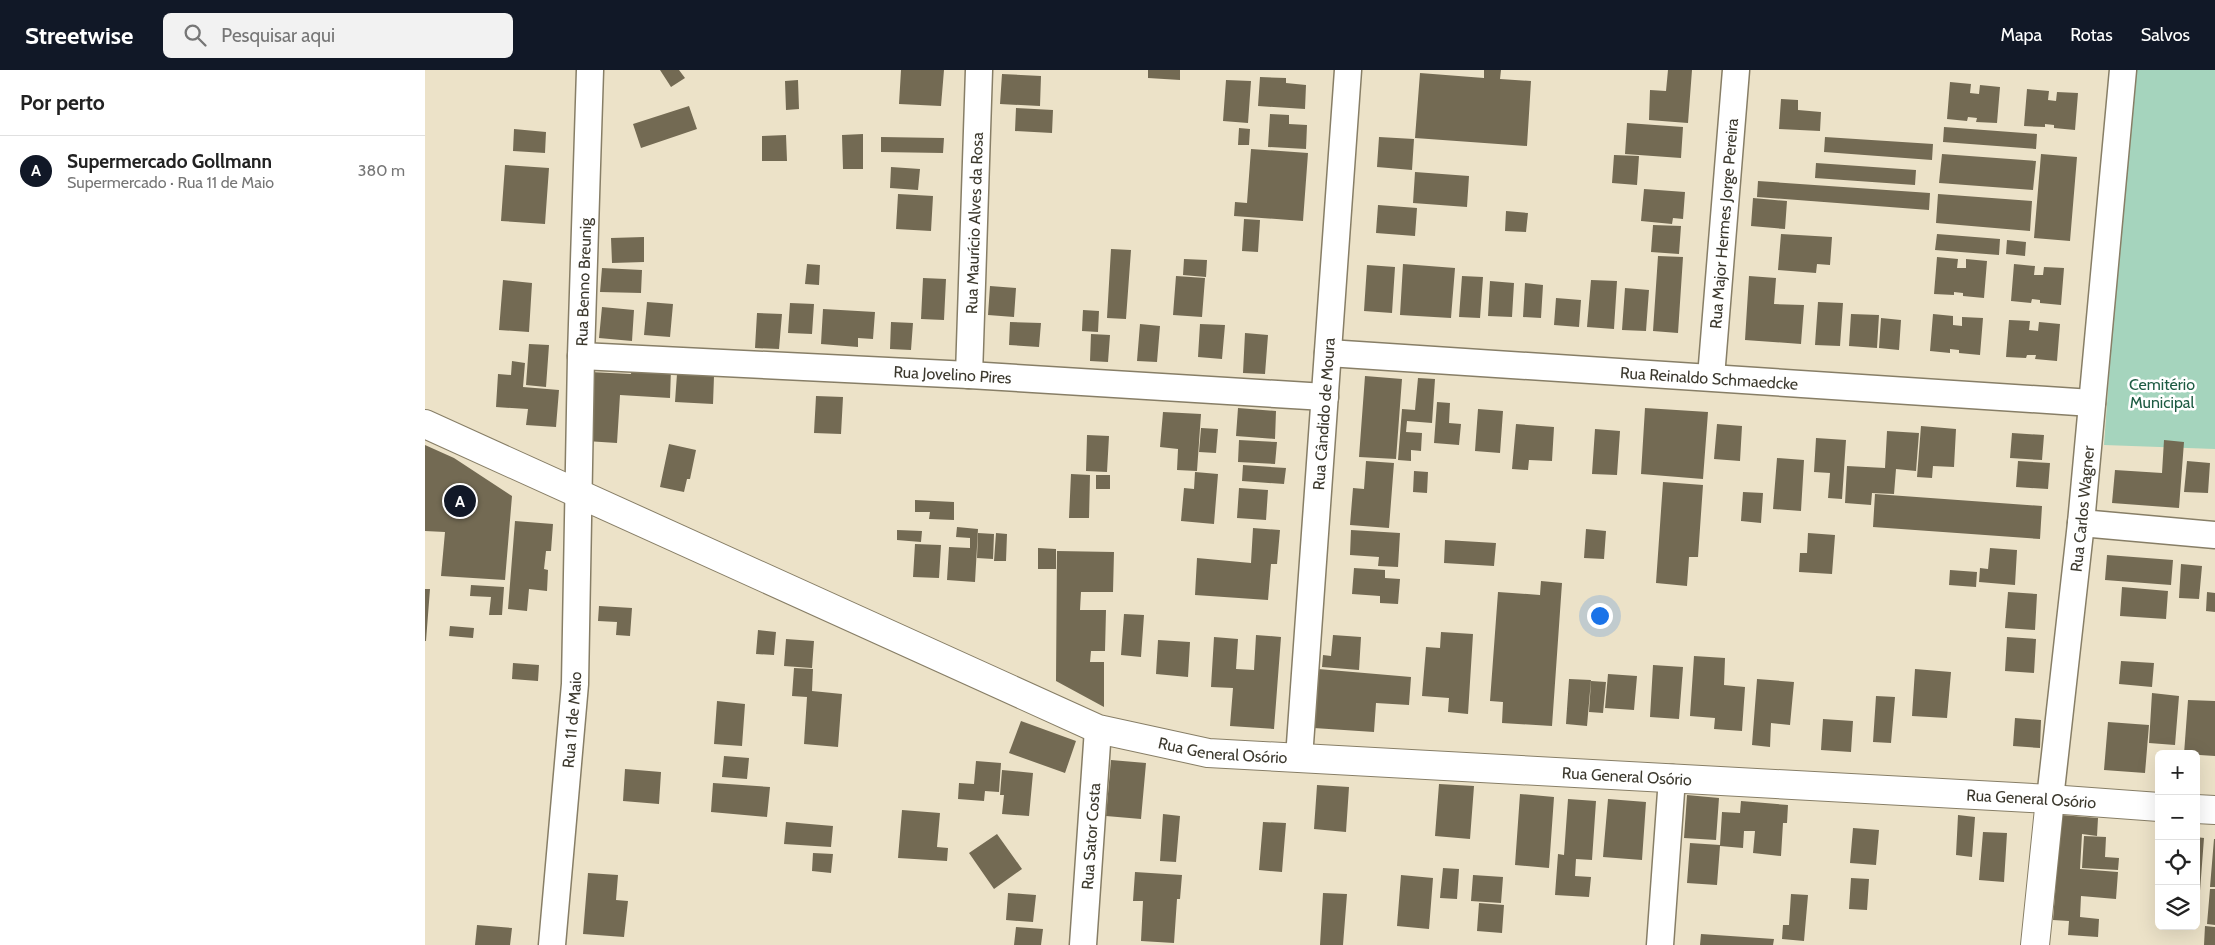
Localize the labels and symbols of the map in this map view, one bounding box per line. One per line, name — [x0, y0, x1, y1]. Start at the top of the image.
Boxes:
street label: Rua Major Hermes Jorge Pereira — [1705, 117, 1742, 330]
street label: Rua Maurício Alves da Rosa — [962, 132, 986, 314]
street label: Rua Benno Breunig — [572, 217, 595, 347]
street label: Rua Cândido de Moura — [1309, 337, 1338, 491]
street label: Rua Jovelino Pires — [893, 362, 1013, 387]
street label: Rua Reinaldo Schmaedcke — [1620, 363, 1799, 393]
park label: Cemitério Municipal — [2129, 375, 2195, 412]
street label: Rua Carlos Wagner — [2066, 444, 2098, 573]
pin: A — [444, 482, 476, 520]
your location — [1587, 603, 1613, 629]
street label: Rua 11 de Maio — [558, 671, 585, 769]
street label: Rua General Osório — [1157, 733, 1288, 767]
street label: Rua General Osório — [1561, 763, 1693, 789]
street label: Rua Sator Costa — [1077, 782, 1104, 890]
street label: Rua General Osório — [1966, 785, 2097, 812]

